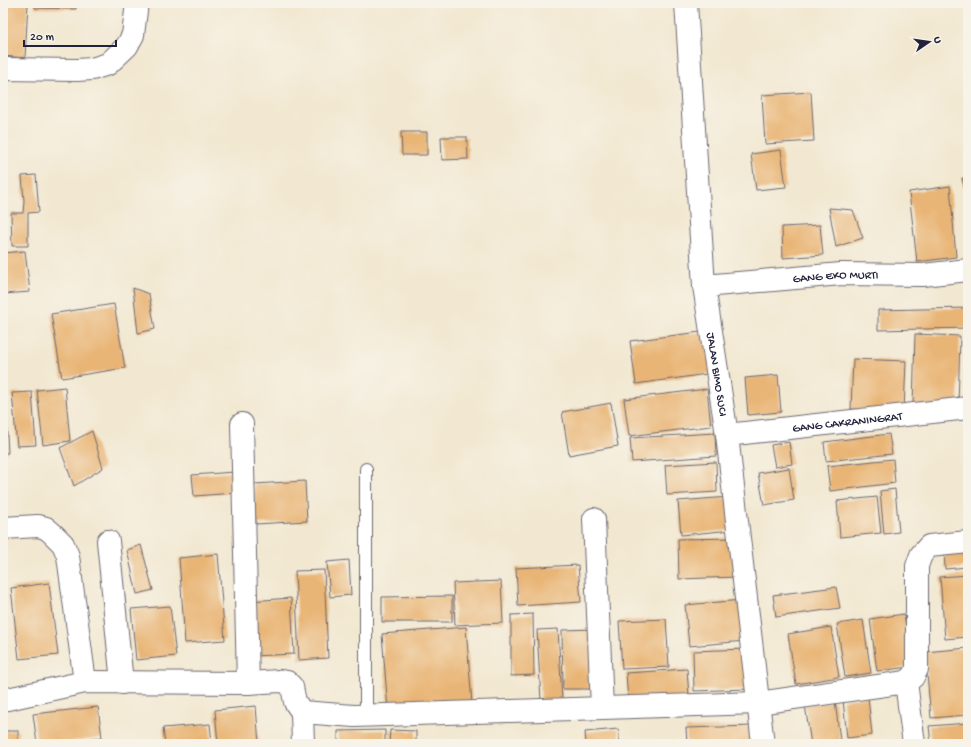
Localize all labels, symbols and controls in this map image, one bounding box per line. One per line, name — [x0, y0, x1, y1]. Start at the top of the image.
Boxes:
scale bar — [24, 22, 116, 48]
north arrow — [909, 22, 949, 62]
text: 20 m — [30, 31, 55, 45]
text: U — [930, 36, 944, 45]
street label: GANG EKO MURTI — [792, 269, 879, 287]
street label: JALAN BIMO SUCI — [702, 332, 729, 418]
street label: GANG CAKRANINGRAT — [792, 410, 905, 437]

